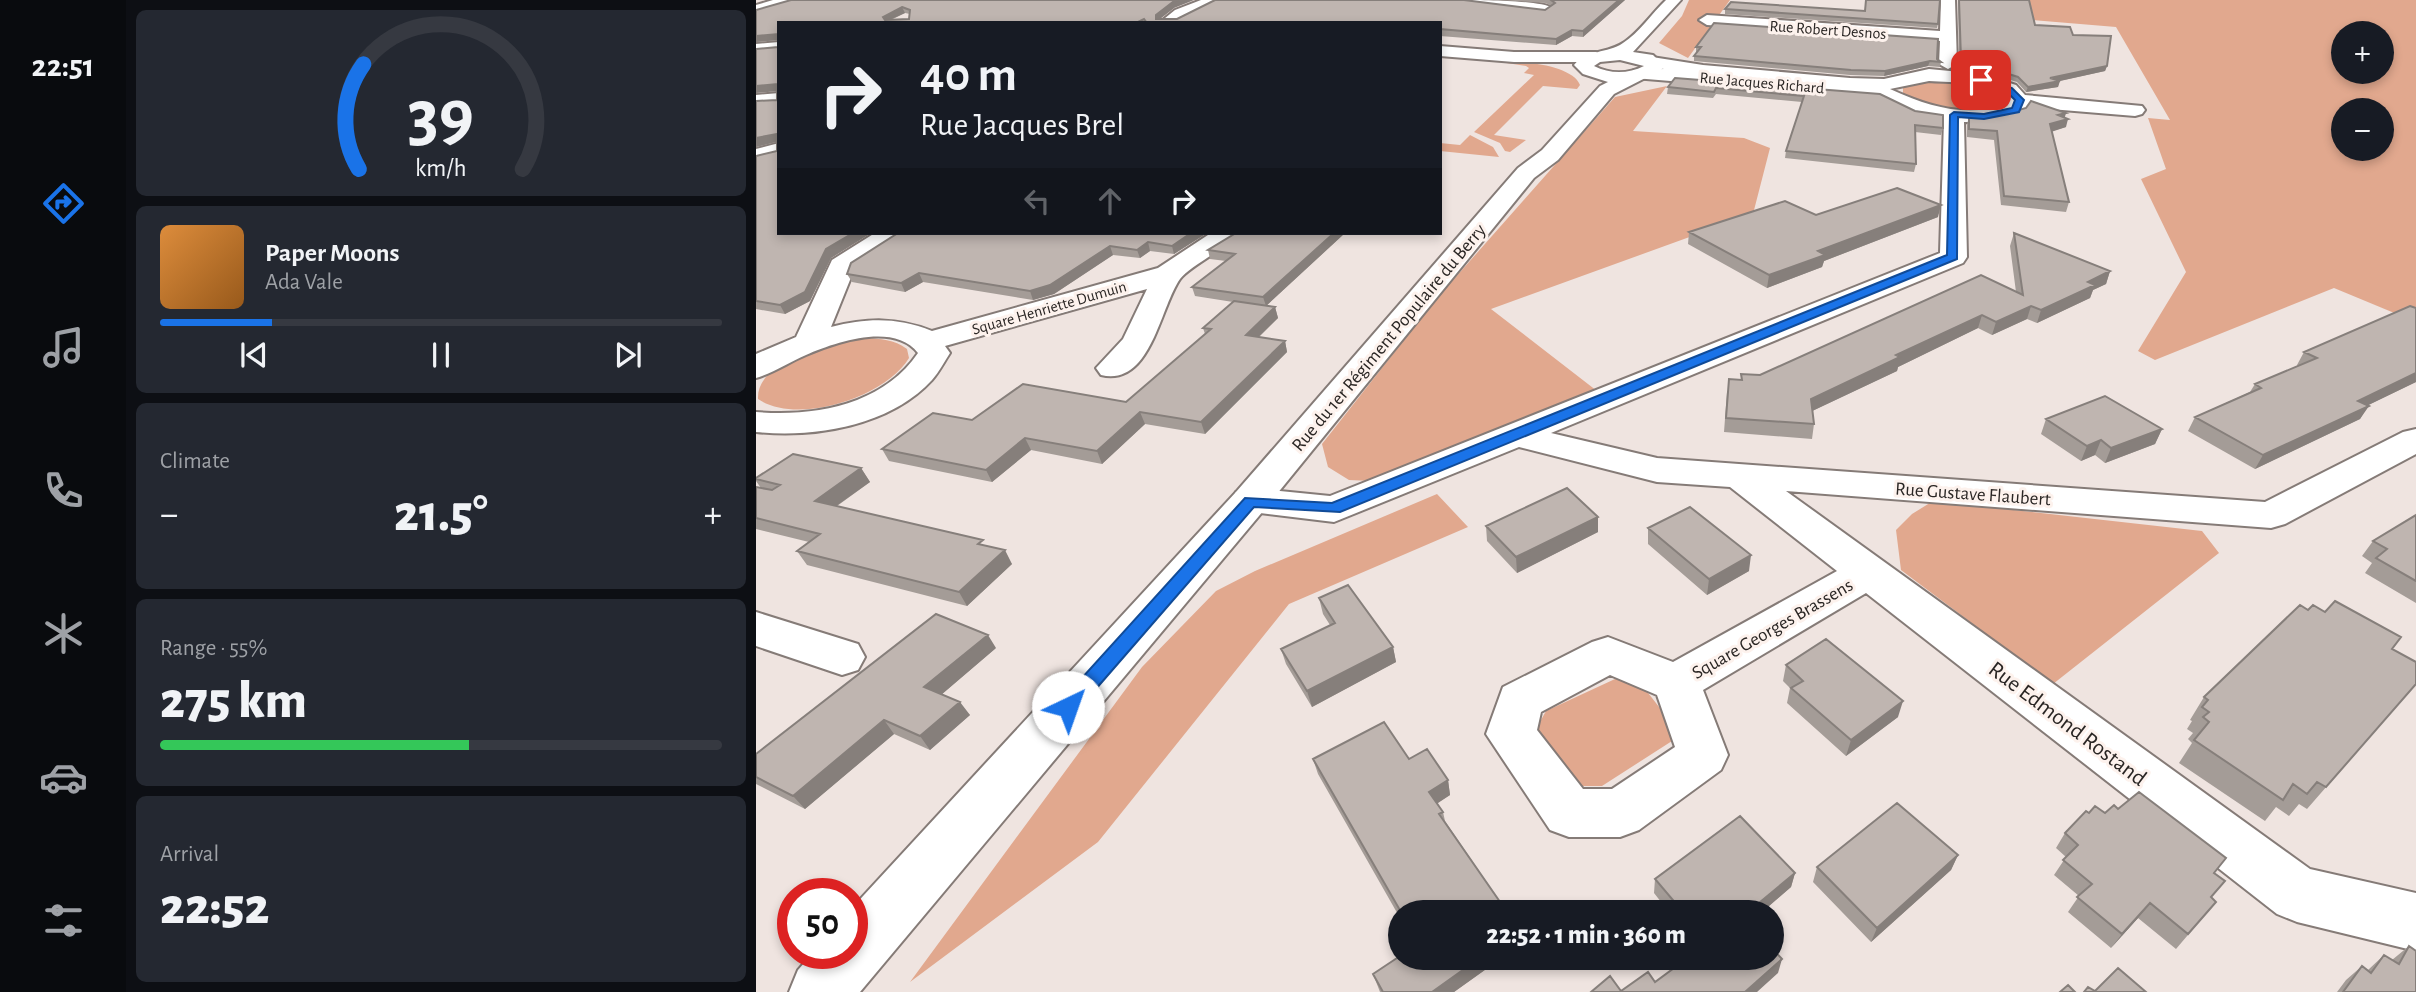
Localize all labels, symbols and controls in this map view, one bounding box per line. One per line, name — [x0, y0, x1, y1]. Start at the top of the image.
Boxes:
street label: Rue Robert Desnos — [1769, 18, 1887, 42]
map controls — [2331, 21, 2394, 161]
button: + — [2331, 21, 2394, 84]
icon: right — [805, 49, 896, 140]
text: 22:51 — [32, 50, 94, 82]
pin — [1951, 50, 2011, 110]
text: 40 m — [920, 51, 1017, 100]
icon: arrive — [1962, 61, 2000, 99]
street label: Rue Jacques Richard — [1699, 70, 1825, 96]
text: 39 — [408, 82, 474, 155]
button: − — [2331, 98, 2394, 161]
text: Rue Jacques Brel — [920, 109, 1124, 141]
text: km/h — [415, 156, 467, 181]
icon: directions — [39, 179, 88, 228]
icon: left — [1018, 182, 1056, 220]
icon: ahead — [1091, 182, 1129, 220]
icon: right — [1164, 182, 1202, 220]
street label: Rue du 1er Régiment Populaire du Berry — [1289, 221, 1490, 455]
text: Paper Moons — [265, 240, 400, 266]
text: Ada Vale — [265, 271, 343, 294]
street label: Square Henriette Dumuin — [970, 278, 1128, 338]
icon: music — [39, 323, 88, 372]
icon: previous — [235, 336, 273, 374]
icon: pause — [422, 336, 460, 374]
icon: next — [609, 336, 647, 374]
text: Climate — [160, 450, 230, 473]
icon: phone — [39, 466, 88, 515]
street label: Rue Gustave Flaubert — [1895, 480, 2051, 509]
text: 21.5° — [394, 488, 488, 540]
text: − — [160, 496, 178, 534]
text: + — [704, 496, 722, 534]
street label: Square Georges Brassens — [1689, 576, 1856, 683]
icon: climate — [39, 609, 88, 658]
text: Range · 55% — [160, 637, 267, 660]
street label: Rue Edmond Rostand — [1984, 658, 2150, 791]
position arrow — [1031, 670, 1105, 744]
text: 275 km — [160, 675, 307, 727]
icon: car — [39, 753, 88, 802]
text: Arrival — [160, 843, 219, 866]
speed limit sign: 50 — [777, 878, 868, 969]
text: 22:52 — [160, 881, 269, 933]
icon: filters — [39, 896, 88, 945]
text: 22:52 · 1 min · 360 m — [1486, 922, 1686, 948]

